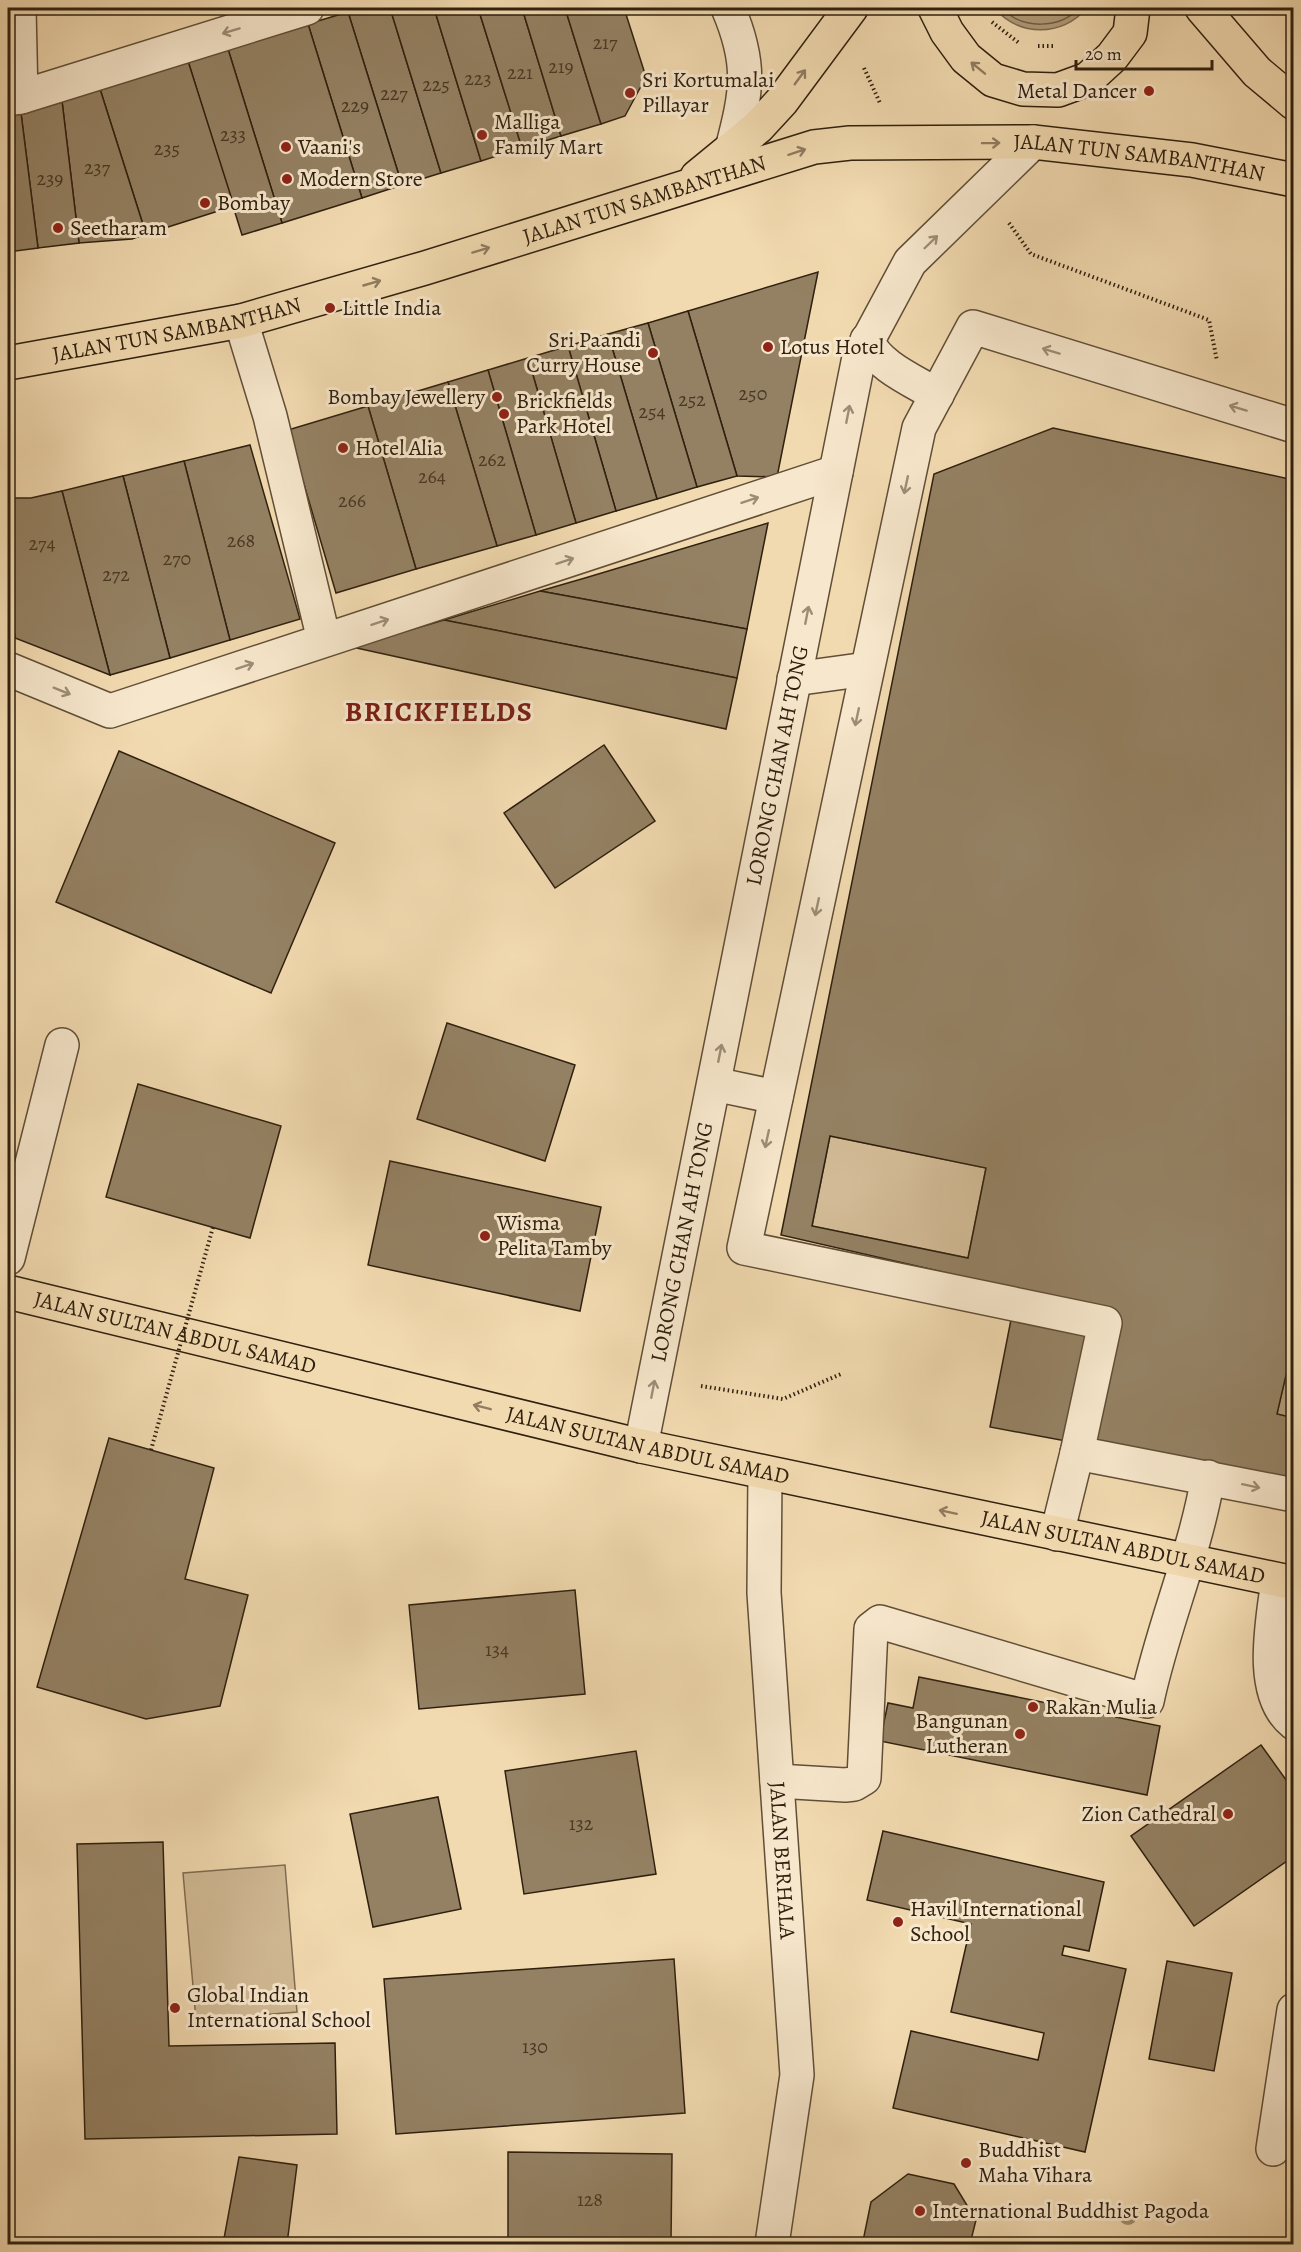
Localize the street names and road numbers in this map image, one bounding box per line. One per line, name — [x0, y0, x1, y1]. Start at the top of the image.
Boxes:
street label: JALAN TUN SAMBANTHAN — [1013, 127, 1268, 189]
street label: JALAN TUN SAMBANTHAN — [519, 148, 770, 252]
street label: JALAN TUN SAMBANTHAN — [50, 289, 305, 370]
street label: LORONG CHAN AH TONG — [739, 643, 816, 888]
street label: LORONG CHAN AH TONG — [643, 1119, 721, 1365]
street label: JALAN SULTAN ABDUL SAMAD — [31, 1284, 319, 1381]
street label: JALAN SULTAN ABDUL SAMAD — [503, 1399, 792, 1492]
street label: JALAN SULTAN ABDUL SAMAD — [978, 1503, 1268, 1592]
street label: JALAN BERHALA — [762, 1781, 803, 1941]

